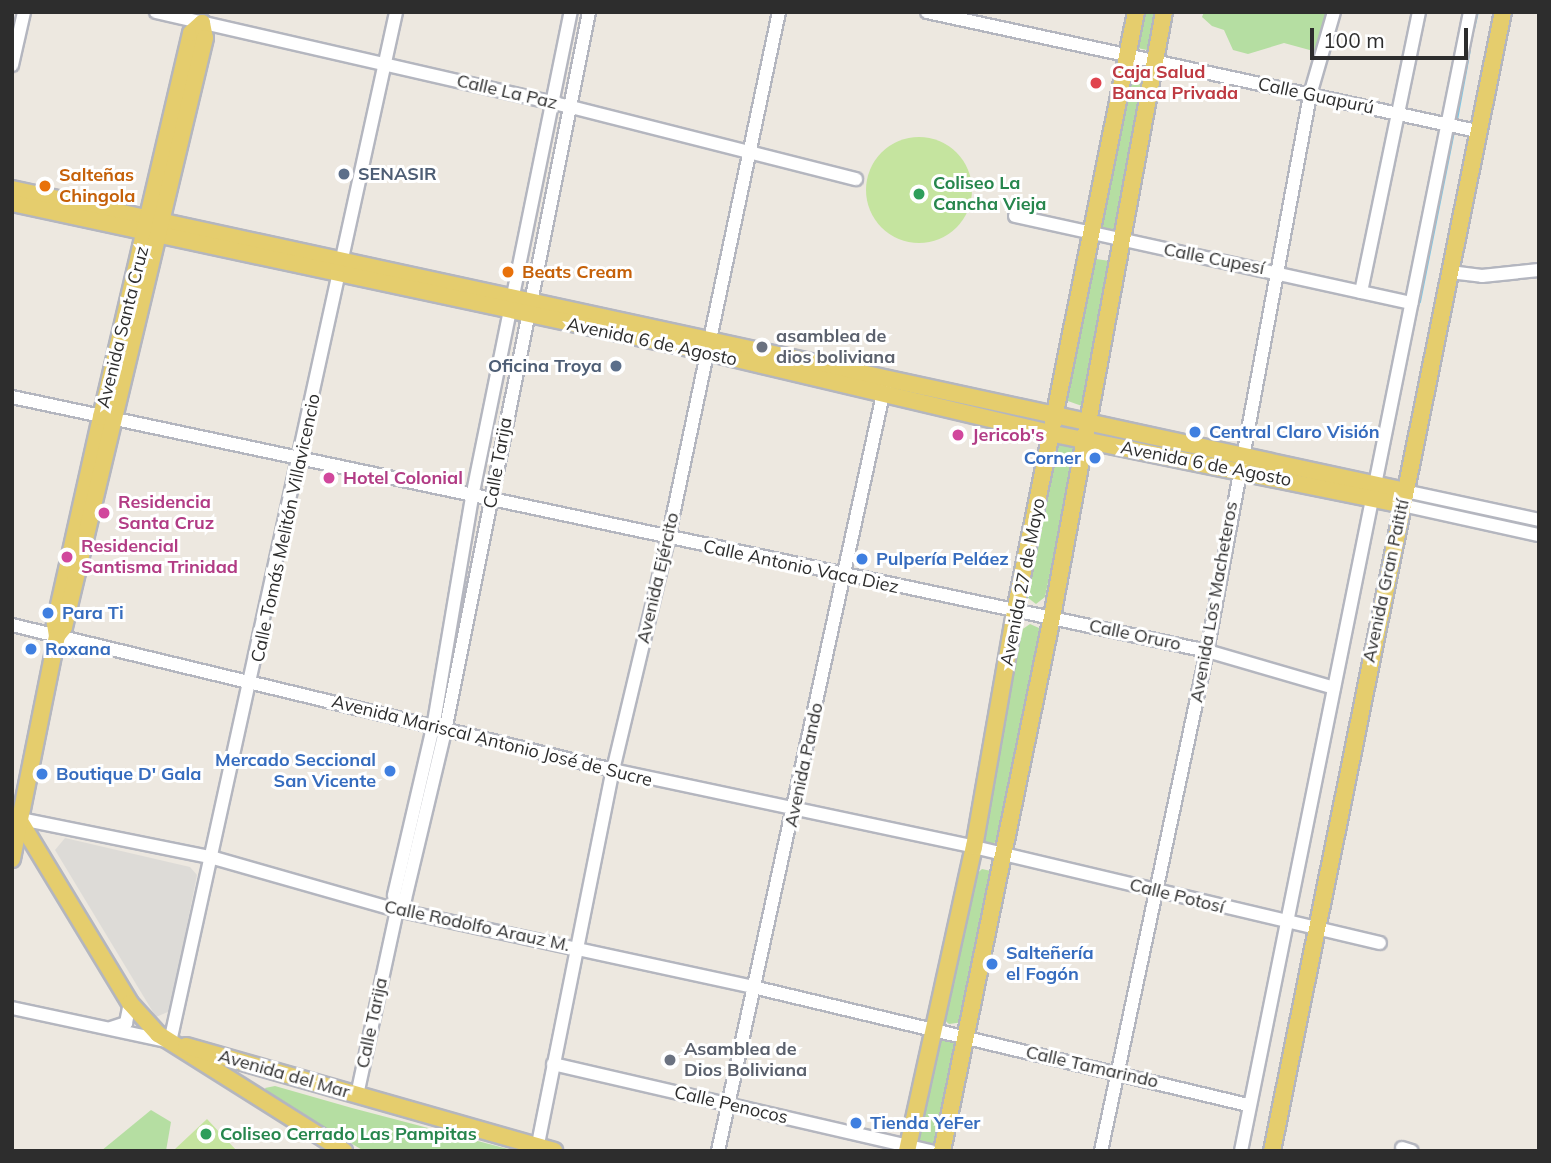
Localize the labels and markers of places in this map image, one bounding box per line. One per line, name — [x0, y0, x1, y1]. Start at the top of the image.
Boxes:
place label: Caja Salud Banca Privada — [1112, 62, 1238, 104]
marker: Caja Salud Banca Privada — [1086, 73, 1106, 93]
place label: SENASIR — [358, 163, 437, 185]
place label: Salteñas Chingola — [59, 165, 135, 208]
marker: SENASIR — [336, 166, 352, 182]
place label: Coliseo La Cancha Vieja — [933, 173, 1046, 216]
marker: Salteñas Chingola — [37, 178, 53, 194]
marker: Coliseo La Cancha Vieja — [911, 186, 927, 202]
place label: Beats Cream — [522, 261, 633, 283]
marker: Beats Cream — [500, 264, 516, 280]
place label: asamblea de dios boliviana — [776, 326, 895, 368]
marker: asamblea de dios boliviana — [754, 339, 770, 355]
place label: Oficina Troya — [488, 355, 602, 377]
marker: Oficina Troya — [608, 358, 624, 374]
place label: Central Claro Visión — [1209, 421, 1380, 443]
place label: Jericob's — [972, 424, 1044, 446]
marker: Central Claro Visión — [1187, 424, 1203, 440]
marker: Jericob's — [950, 427, 966, 443]
place label: Corner — [1024, 447, 1081, 469]
marker: Corner — [1087, 450, 1103, 466]
place label: Hotel Colonial — [343, 467, 463, 489]
marker: Hotel Colonial — [321, 470, 337, 486]
place label: Residencia Santa Cruz — [118, 492, 214, 534]
marker: Residencia Santa Cruz — [96, 505, 112, 521]
place label: Residencial Santisma Trinidad — [81, 536, 238, 578]
place label: Pulpería Peláez — [876, 548, 1009, 570]
marker: Residencial Santisma Trinidad — [59, 549, 75, 565]
marker: Pulpería Peláez — [854, 551, 870, 567]
place label: Para Ti — [62, 602, 124, 624]
marker: Para Ti — [40, 605, 56, 621]
place label: Roxana — [45, 638, 111, 660]
marker: Roxana — [23, 641, 39, 657]
place label: Mercado Seccional San Vicente — [215, 750, 376, 792]
place label: Boutique D' Gala — [56, 763, 201, 785]
marker: Mercado Seccional San Vicente — [382, 763, 398, 779]
marker: Boutique D' Gala — [34, 766, 50, 782]
place label: Salteñería el Fogón — [1006, 943, 1094, 986]
marker: Salteñería el Fogón — [984, 956, 1000, 972]
place label: Asamblea de Dios Boliviana — [684, 1039, 807, 1082]
marker: Asamblea de Dios Boliviana — [662, 1052, 678, 1068]
place label: Tienda YeFer — [870, 1112, 980, 1134]
marker: Tienda YeFer — [848, 1115, 864, 1131]
place label: Coliseo Cerrado Las Pampitas — [220, 1123, 477, 1145]
marker: Coliseo Cerrado Las Pampitas — [198, 1126, 214, 1142]

